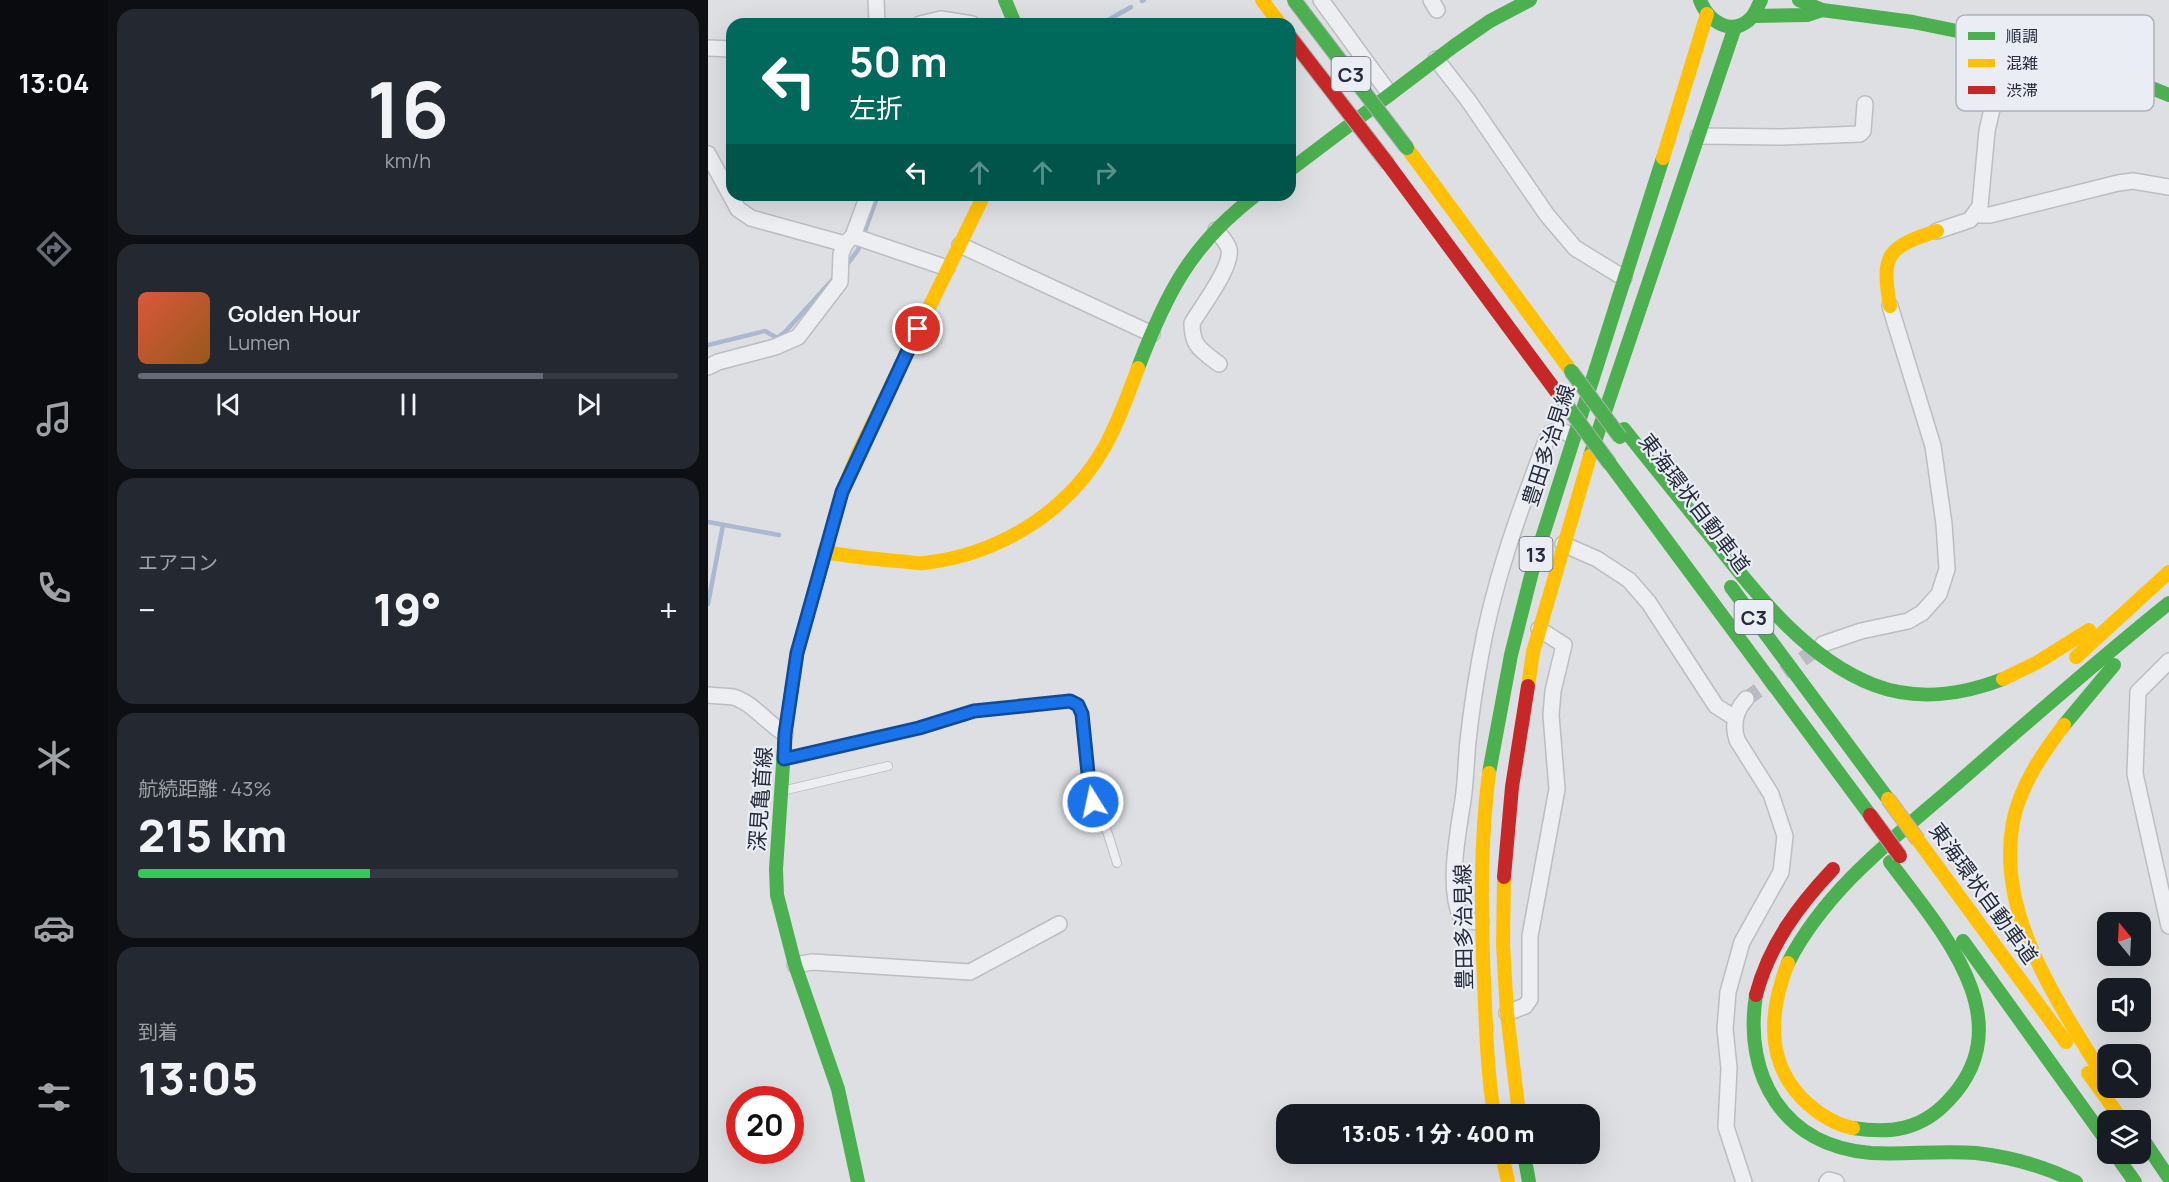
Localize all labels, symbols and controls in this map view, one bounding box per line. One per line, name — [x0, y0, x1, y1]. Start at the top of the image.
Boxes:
legend — [1956, 15, 2154, 111]
text: 順調 — [2006, 25, 2038, 47]
text: 50 m — [849, 32, 947, 90]
icon: left — [750, 42, 828, 120]
text: 混雑 — [2006, 52, 2038, 74]
text: 16 — [367, 55, 449, 161]
road number: C3 — [1332, 57, 1370, 91]
text: 13:04 — [19, 64, 89, 101]
text: 渋滞 — [2006, 79, 2038, 101]
text: 左折 — [849, 89, 903, 126]
text: km/h — [385, 147, 431, 174]
icon: left — [900, 156, 933, 189]
icon: ahead — [963, 156, 996, 189]
icon: ahead — [1026, 156, 1059, 189]
icon: right — [1089, 156, 1122, 189]
icon: directions — [33, 228, 75, 270]
text: Golden Hour — [228, 299, 361, 329]
pin — [892, 303, 943, 354]
icon: arrive — [901, 312, 934, 345]
text: Lumen — [228, 329, 290, 356]
street label: 豊田多治見線 — [1515, 381, 1581, 509]
icon: previous — [212, 388, 245, 421]
icon: pause — [392, 388, 425, 421]
icon: next — [572, 388, 605, 421]
icon: music — [33, 398, 75, 440]
street label: 東海環状自動車道 — [1633, 427, 1757, 579]
road number: 13 — [1520, 537, 1552, 571]
text: エアコン — [138, 549, 218, 576]
icon: phone — [33, 567, 75, 609]
text: 19° — [373, 578, 442, 640]
text: − — [138, 587, 156, 632]
text: + — [659, 587, 678, 632]
road number: C3 — [1734, 600, 1774, 634]
icon: climate — [33, 737, 75, 779]
street label: 深見亀首線 — [742, 746, 778, 852]
position arrow — [1061, 770, 1125, 834]
text: 航続距離 · 43% — [138, 775, 271, 802]
text: 215 km — [138, 804, 287, 866]
street label: 東海環状自動車道 — [1923, 817, 2045, 969]
street label: 豊田多治見線 — [1448, 864, 1478, 990]
icon: car — [33, 907, 75, 949]
north arrow — [2097, 912, 2151, 966]
map controls — [2097, 912, 2151, 1164]
button: sound — [2097, 978, 2151, 1032]
text: 到着 — [138, 1018, 178, 1045]
button: search — [2097, 1044, 2151, 1098]
text: 13:05 — [138, 1047, 258, 1109]
icon: filters — [33, 1076, 75, 1118]
speed limit sign: 20 — [726, 1086, 804, 1164]
button: layers — [2097, 1110, 2151, 1164]
text: 13:05 · 1 分 · 400 m — [1342, 1119, 1534, 1149]

